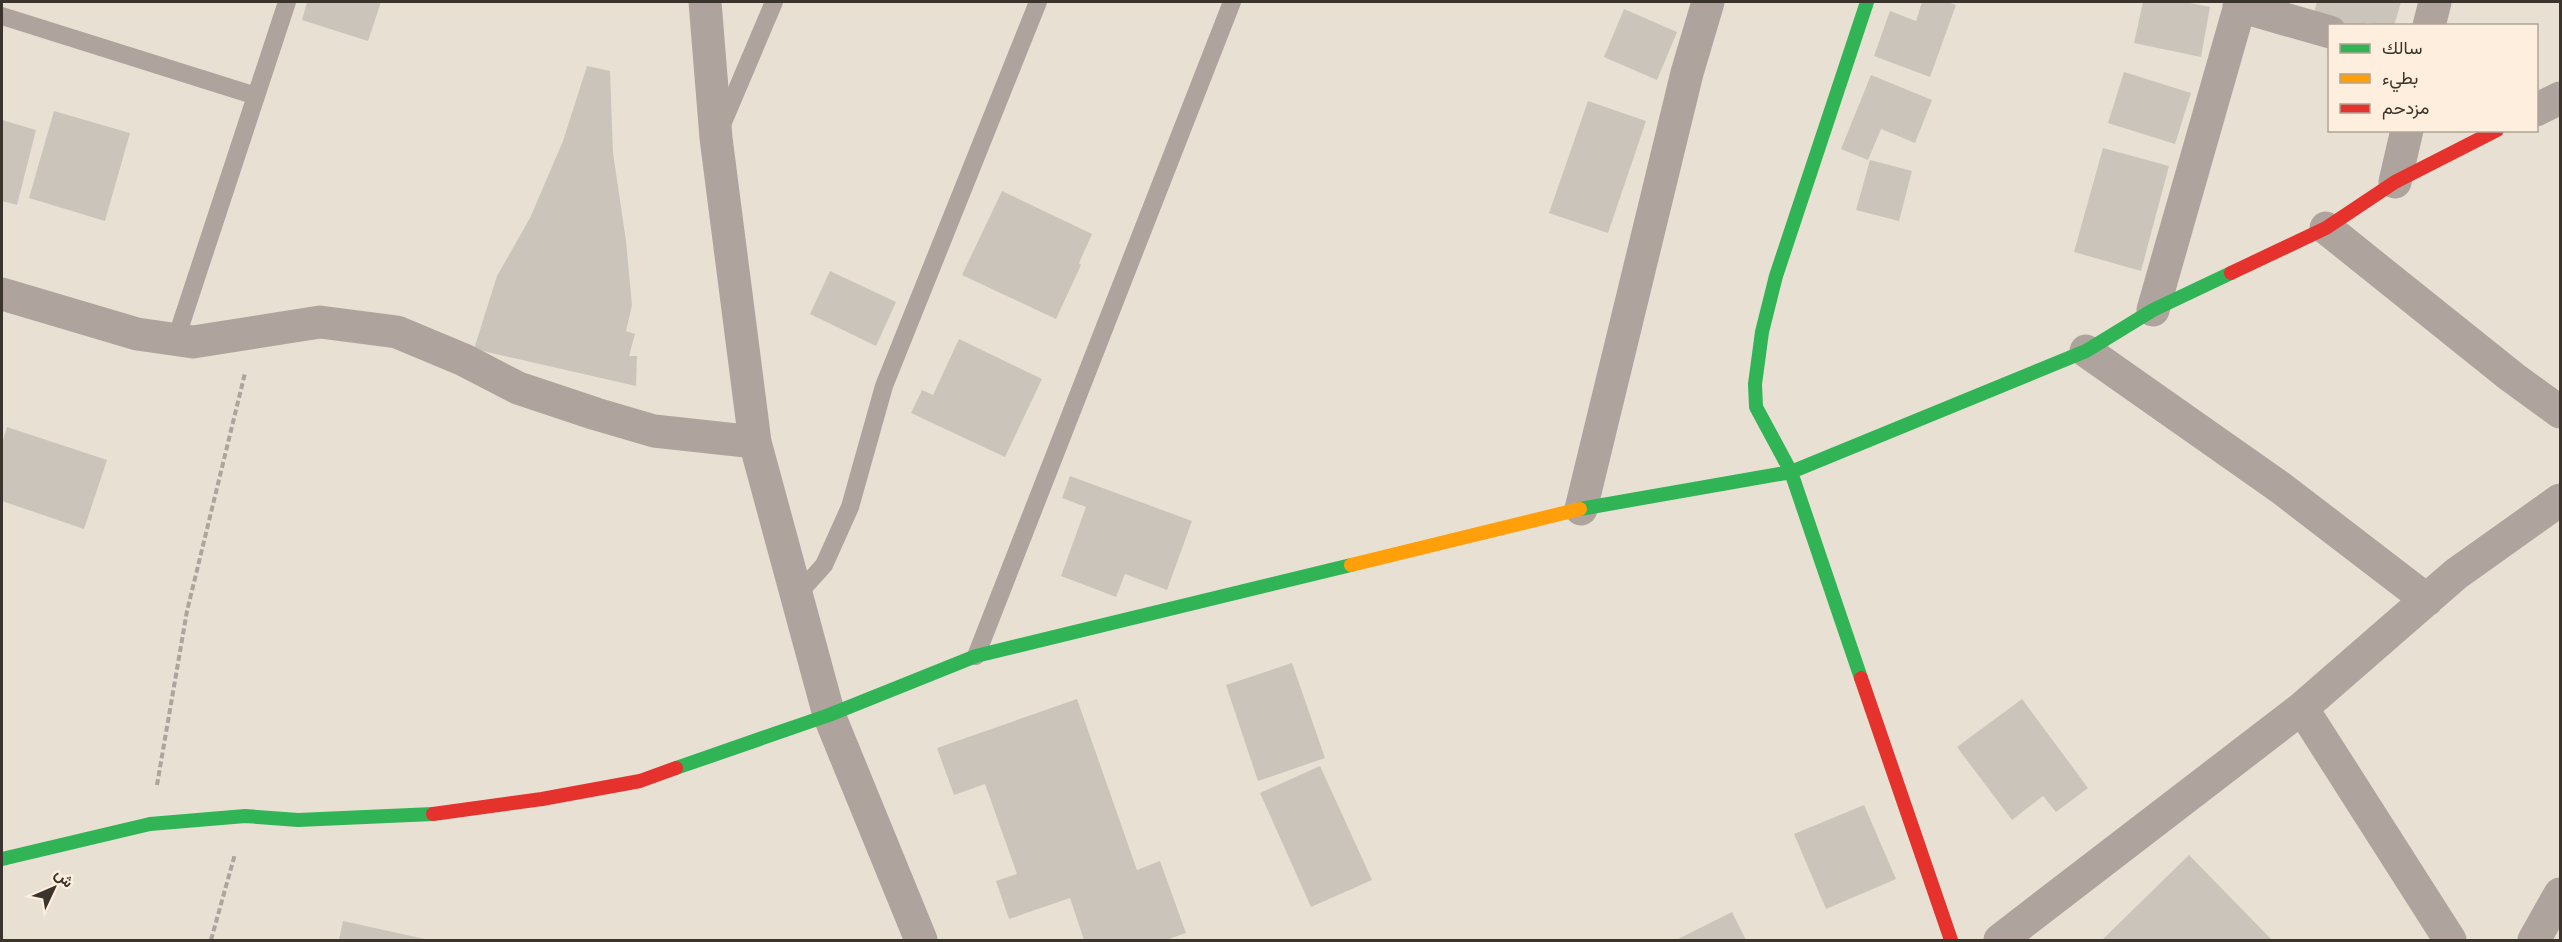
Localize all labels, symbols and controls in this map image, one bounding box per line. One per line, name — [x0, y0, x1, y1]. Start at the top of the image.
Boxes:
legend — [2328, 24, 2538, 132]
text: سالك — [2382, 37, 2422, 58]
text: بطيء — [2382, 67, 2418, 93]
text: مزدحم — [2382, 97, 2429, 120]
north arrow — [24, 858, 84, 918]
text: ش — [51, 864, 78, 891]

